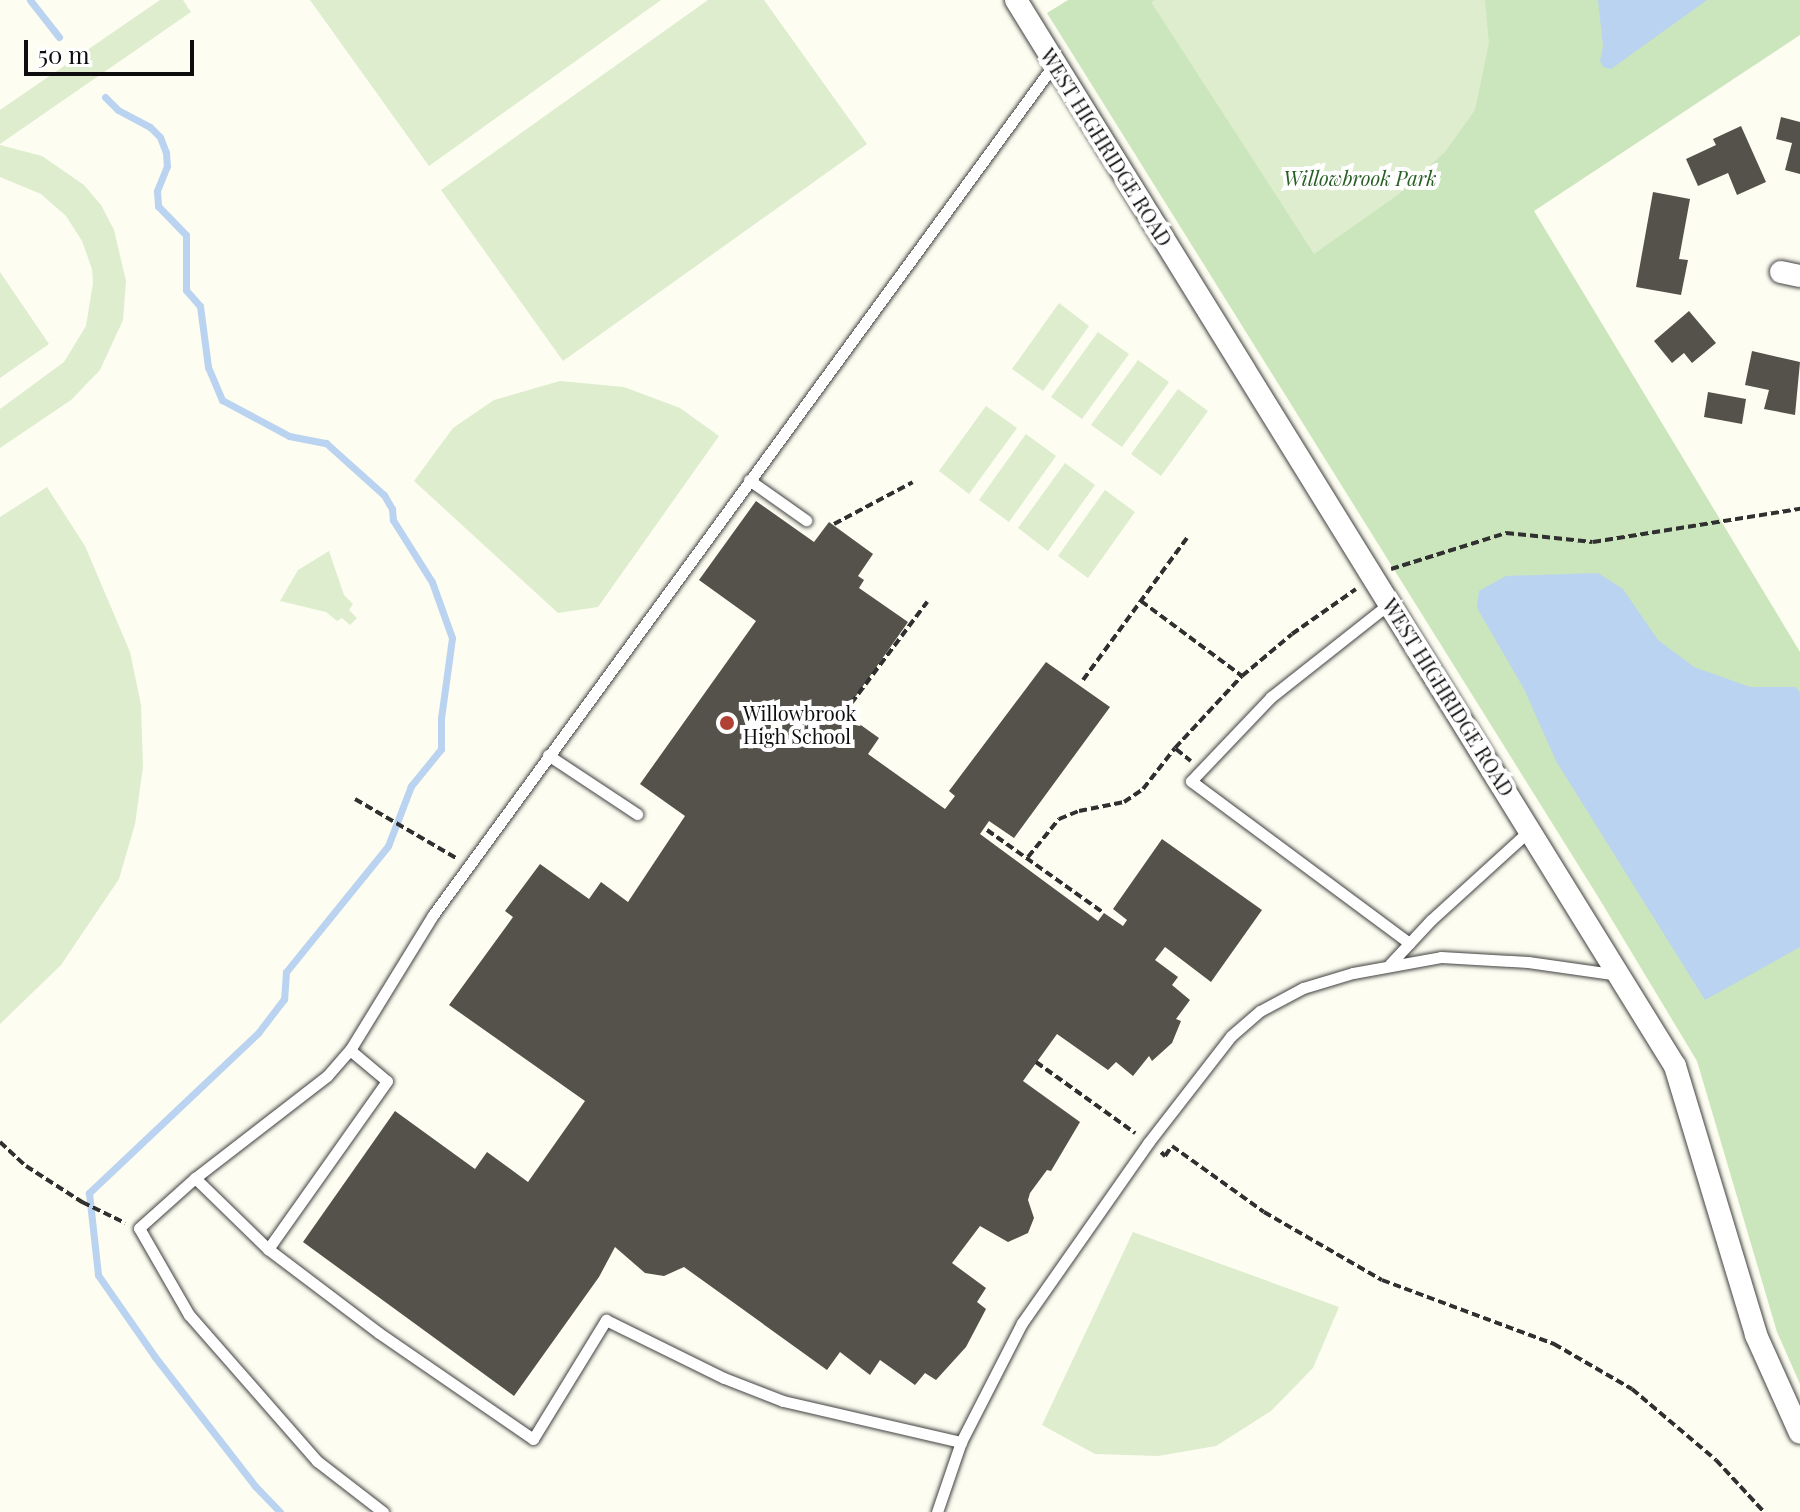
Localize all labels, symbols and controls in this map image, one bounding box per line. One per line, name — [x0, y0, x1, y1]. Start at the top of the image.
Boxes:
scale bar — [28, 24, 198, 74]
text: 50 m — [38, 38, 90, 70]
street label: WEST HIGHRIDGE ROAD — [1036, 44, 1178, 250]
park label: Willowbrook Park — [1284, 165, 1436, 189]
street label: WEST HIGHRIDGE ROAD — [1378, 594, 1520, 800]
place label: Willowbrook High School — [743, 700, 856, 747]
marker: Willowbrook High School — [718, 714, 736, 732]

